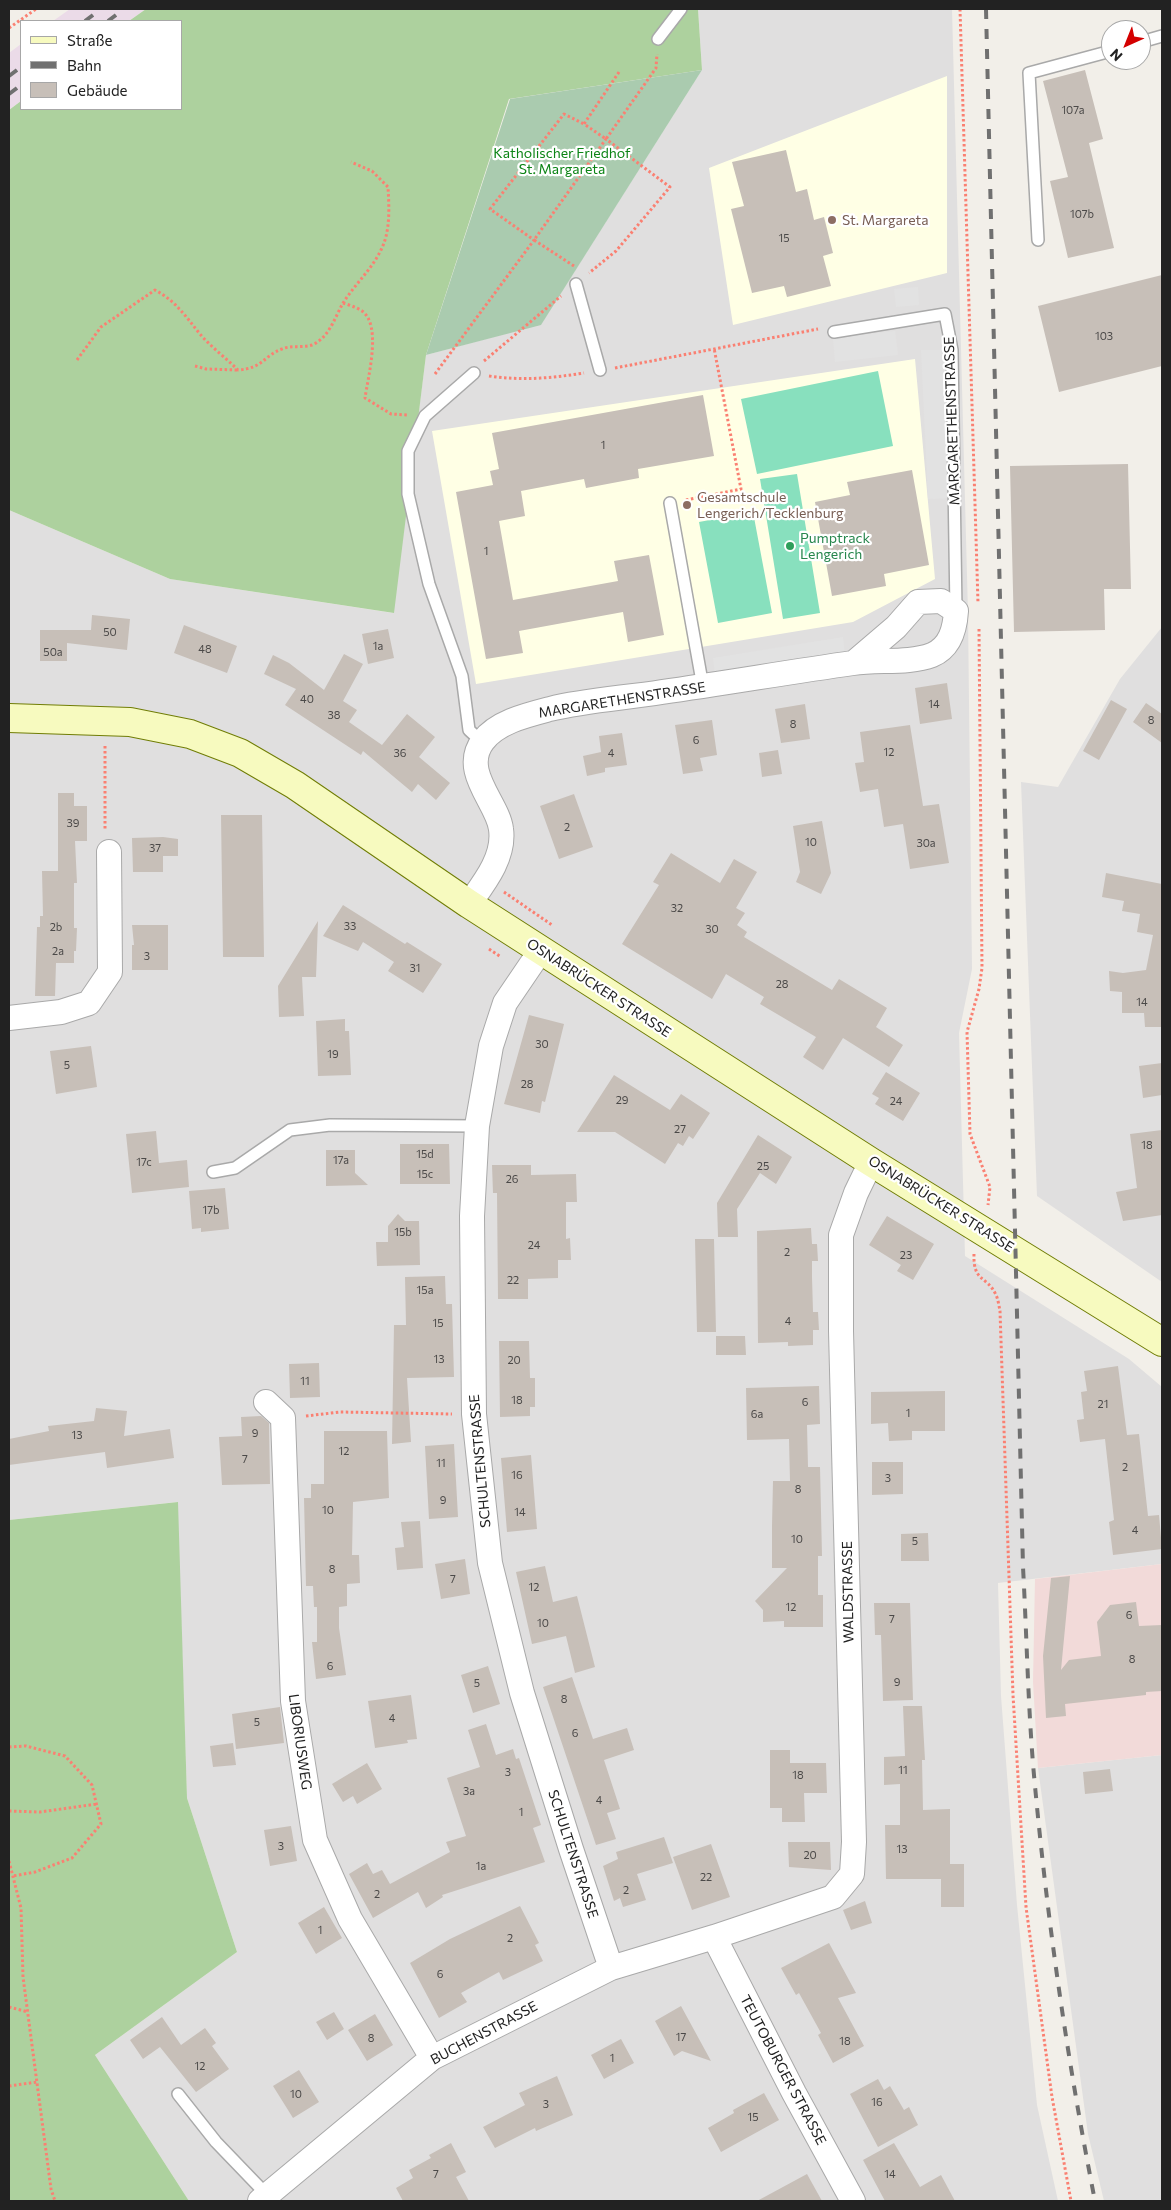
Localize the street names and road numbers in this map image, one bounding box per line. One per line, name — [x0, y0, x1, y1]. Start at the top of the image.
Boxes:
street label: MARGARETHENSTRASSE — [941, 336, 963, 506]
street label: MARGARETHENSTRASSE — [537, 678, 707, 722]
street label: OSNABRÜCKER STRASSE — [524, 935, 674, 1041]
street label: OSNABRÜCKER STRASSE — [865, 1152, 1017, 1256]
street label: SCHULTENSTRASSE — [466, 1394, 494, 1528]
street label: WALDSTRASSE — [839, 1541, 857, 1643]
street label: LIBORIUSWEG — [285, 1693, 315, 1791]
street label: SCHULTENSTRASSE — [544, 1788, 602, 1920]
street label: TEUTOBURGER STRASSE — [736, 1992, 830, 2148]
street label: BUCHENSTRASSE — [428, 1998, 540, 2068]

